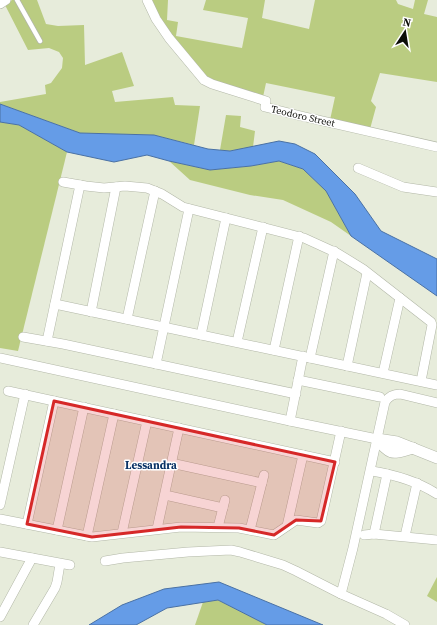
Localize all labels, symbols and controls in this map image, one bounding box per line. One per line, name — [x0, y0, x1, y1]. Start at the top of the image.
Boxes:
north arrow — [385, 12, 425, 52]
text: N — [401, 15, 412, 31]
street label: Teodoro Street — [270, 102, 337, 130]
district label: Lessandra — [125, 458, 177, 473]

